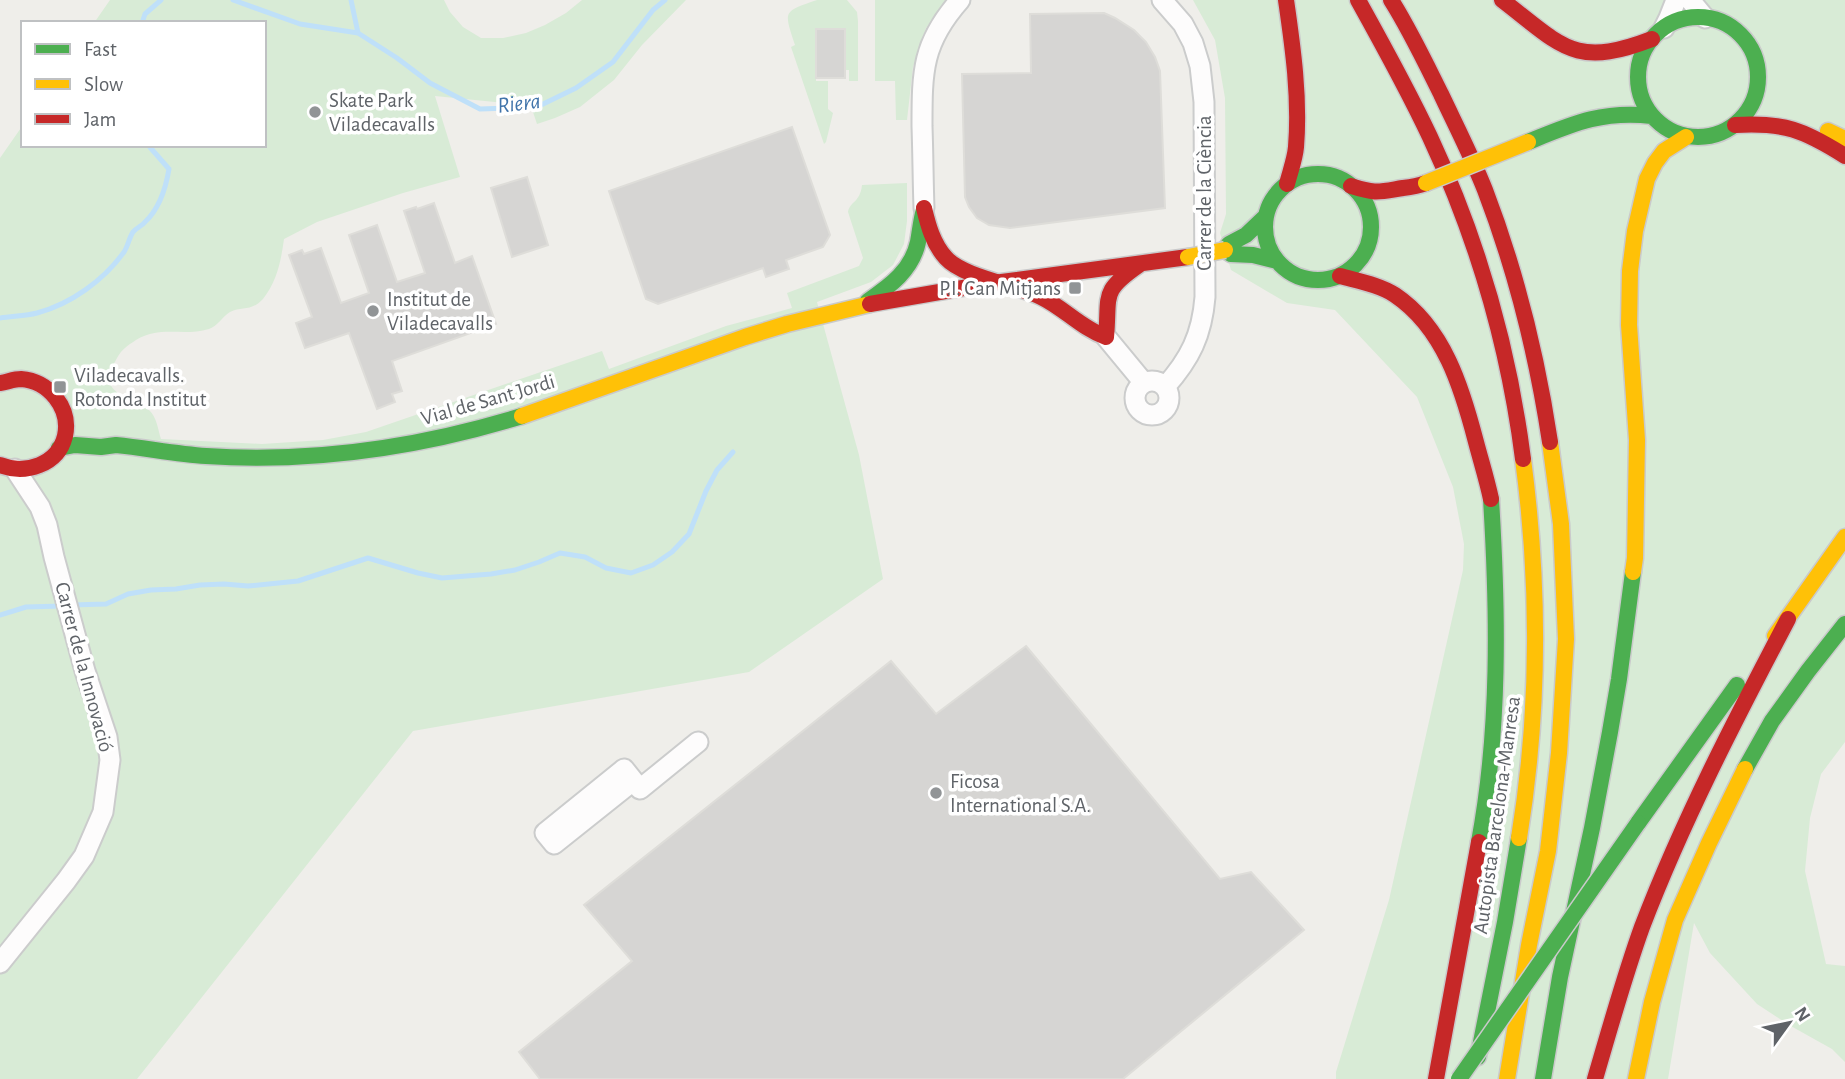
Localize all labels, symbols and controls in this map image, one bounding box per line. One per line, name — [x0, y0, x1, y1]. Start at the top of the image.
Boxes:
legend — [21, 21, 266, 147]
text: Fast — [84, 39, 117, 60]
text: Slow — [84, 74, 123, 95]
place label: Skate Park Viladecavalls — [329, 90, 435, 135]
water label: Riera — [496, 90, 542, 118]
marker: Skate Park Viladecavalls — [307, 104, 323, 120]
text: Jam — [84, 109, 116, 130]
street label: Carrer de la Ciència — [1194, 115, 1215, 271]
place label: P.I. Can Mitjans — [939, 278, 1061, 299]
marker: P.I. Can Mitjans — [1067, 280, 1083, 296]
place label: Institut de Viladecavalls — [387, 289, 493, 334]
marker: Institut de Viladecavalls — [365, 303, 381, 319]
place label: Viladecavalls. Rotonda Institut — [74, 365, 207, 410]
street label: Vial de Sant Jordi — [419, 371, 557, 429]
marker: Viladecavalls. Rotonda Institut — [52, 379, 68, 395]
street label: Carrer de la Innovació — [51, 580, 117, 754]
street label: Autopista Barcelona-Manresa — [1470, 694, 1524, 935]
place label: Ficosa International S.A. — [950, 771, 1091, 816]
marker: Ficosa International S.A. — [928, 785, 944, 801]
north arrow — [1754, 988, 1824, 1058]
text: N — [1790, 1004, 1814, 1025]

